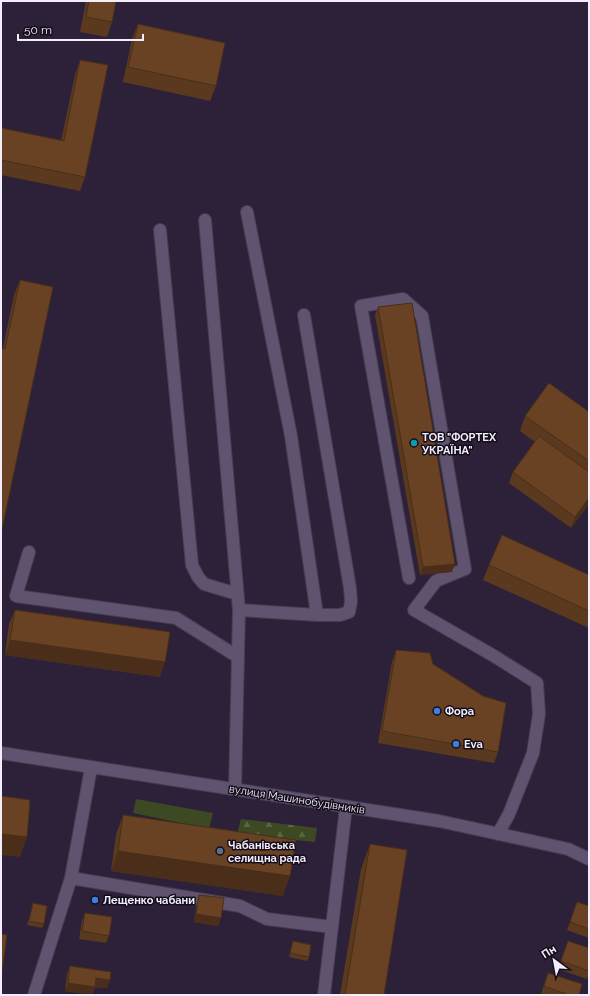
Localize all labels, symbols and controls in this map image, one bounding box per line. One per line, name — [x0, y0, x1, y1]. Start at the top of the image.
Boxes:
scale bar — [18, 16, 143, 42]
text: 50 m — [24, 23, 52, 37]
place label: ТОВ "ФОРТЕХ УКРАЇНА" — [421, 431, 497, 457]
marker: ТОВ "ФОРТЕХ УКРАЇНА" — [409, 438, 419, 448]
place label: Фора — [445, 705, 474, 718]
marker: Фора — [432, 706, 442, 716]
place label: Eva — [464, 738, 483, 751]
marker: Eva — [451, 739, 461, 749]
street label: вулиця Машинобудівників — [228, 782, 366, 817]
place label: Чабанівська селищна рада — [228, 839, 306, 865]
marker: Чабанівська селищна рада — [215, 846, 225, 856]
place label: Лещенко чабани — [103, 894, 195, 907]
marker: Лещенко чабани — [90, 895, 100, 905]
north arrow — [534, 940, 574, 980]
text: Пн — [539, 943, 559, 961]

